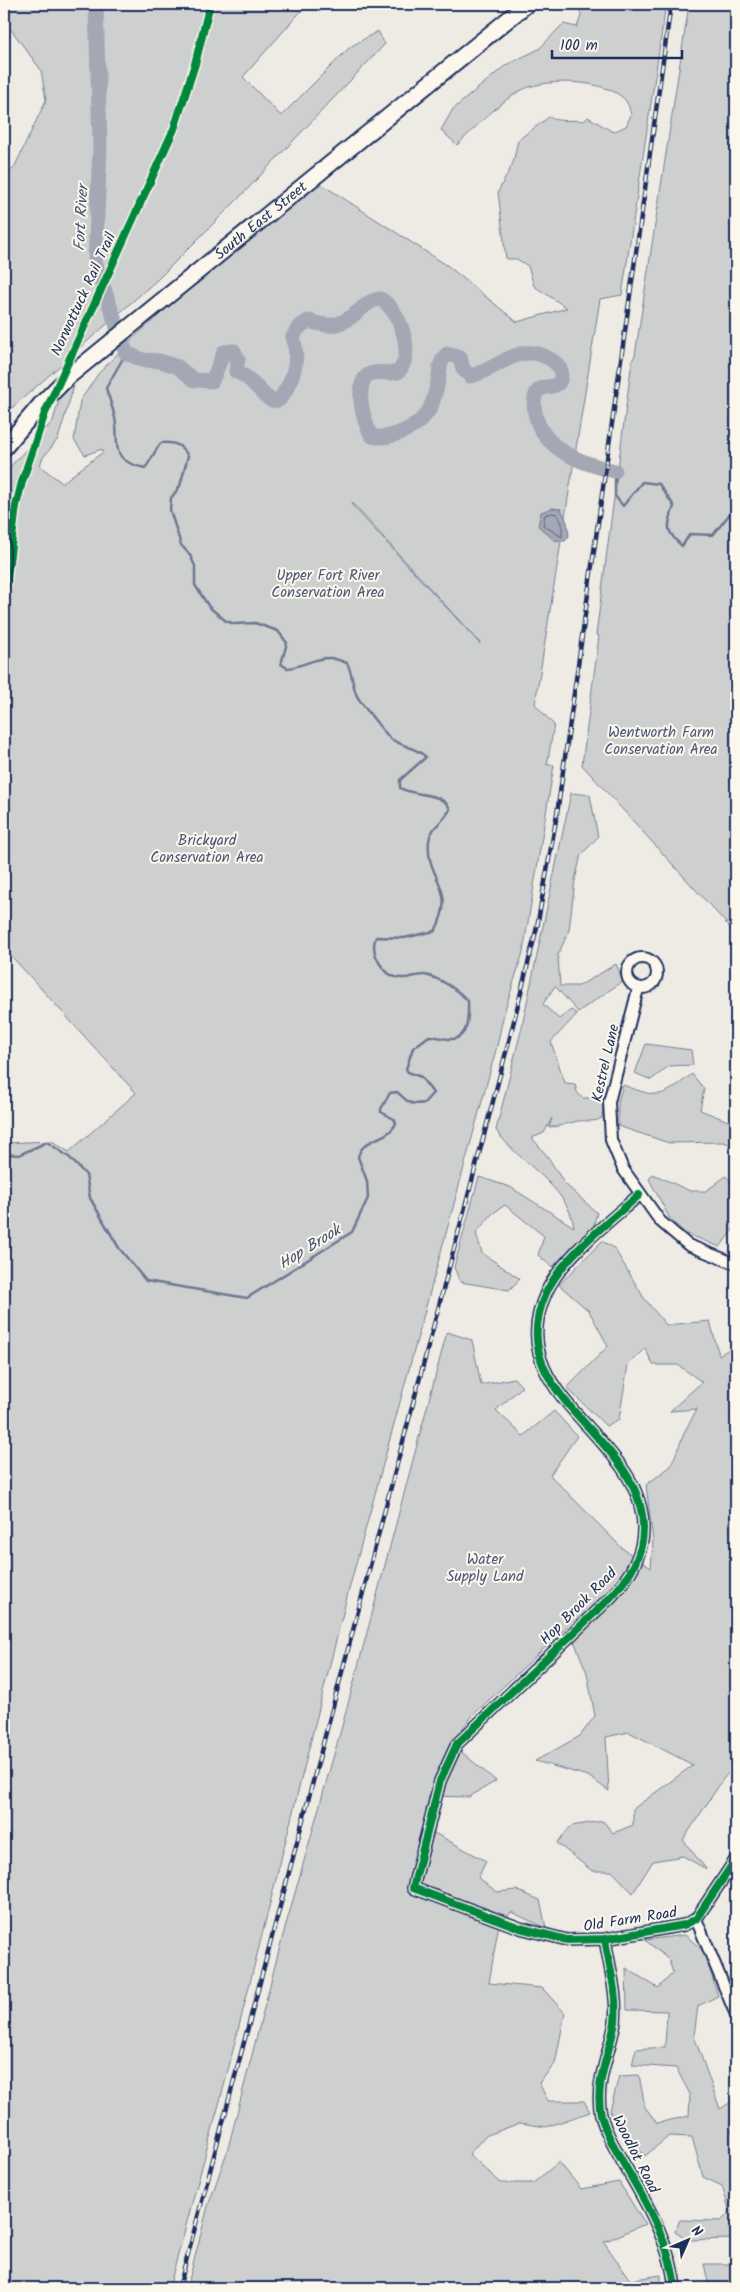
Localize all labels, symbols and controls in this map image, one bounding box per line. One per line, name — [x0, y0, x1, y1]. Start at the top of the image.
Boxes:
scale bar — [552, 28, 682, 60]
text: 100 m — [560, 34, 598, 58]
street label: South East Street — [210, 176, 313, 266]
water label: Fort River — [67, 181, 96, 252]
street label: Norwottuck Rail Trail — [45, 228, 123, 360]
park label: Upper Fort River Conservation Area — [271, 564, 385, 605]
park label: Wentworth Farm Conservation Area — [604, 721, 718, 762]
park label: Brickyard Conservation Area — [150, 829, 264, 870]
street label: Kestrel Lane — [585, 1022, 627, 1105]
water label: Hop Brook — [274, 1217, 348, 1276]
park label: Water Supply Land — [447, 1548, 524, 1589]
street label: Hop Brook Road — [534, 1562, 623, 1651]
street label: Old Farm Road — [582, 1901, 679, 1939]
street label: Woodlot Road — [605, 2111, 665, 2198]
north arrow — [662, 2214, 712, 2264]
text: N — [686, 2221, 708, 2243]

